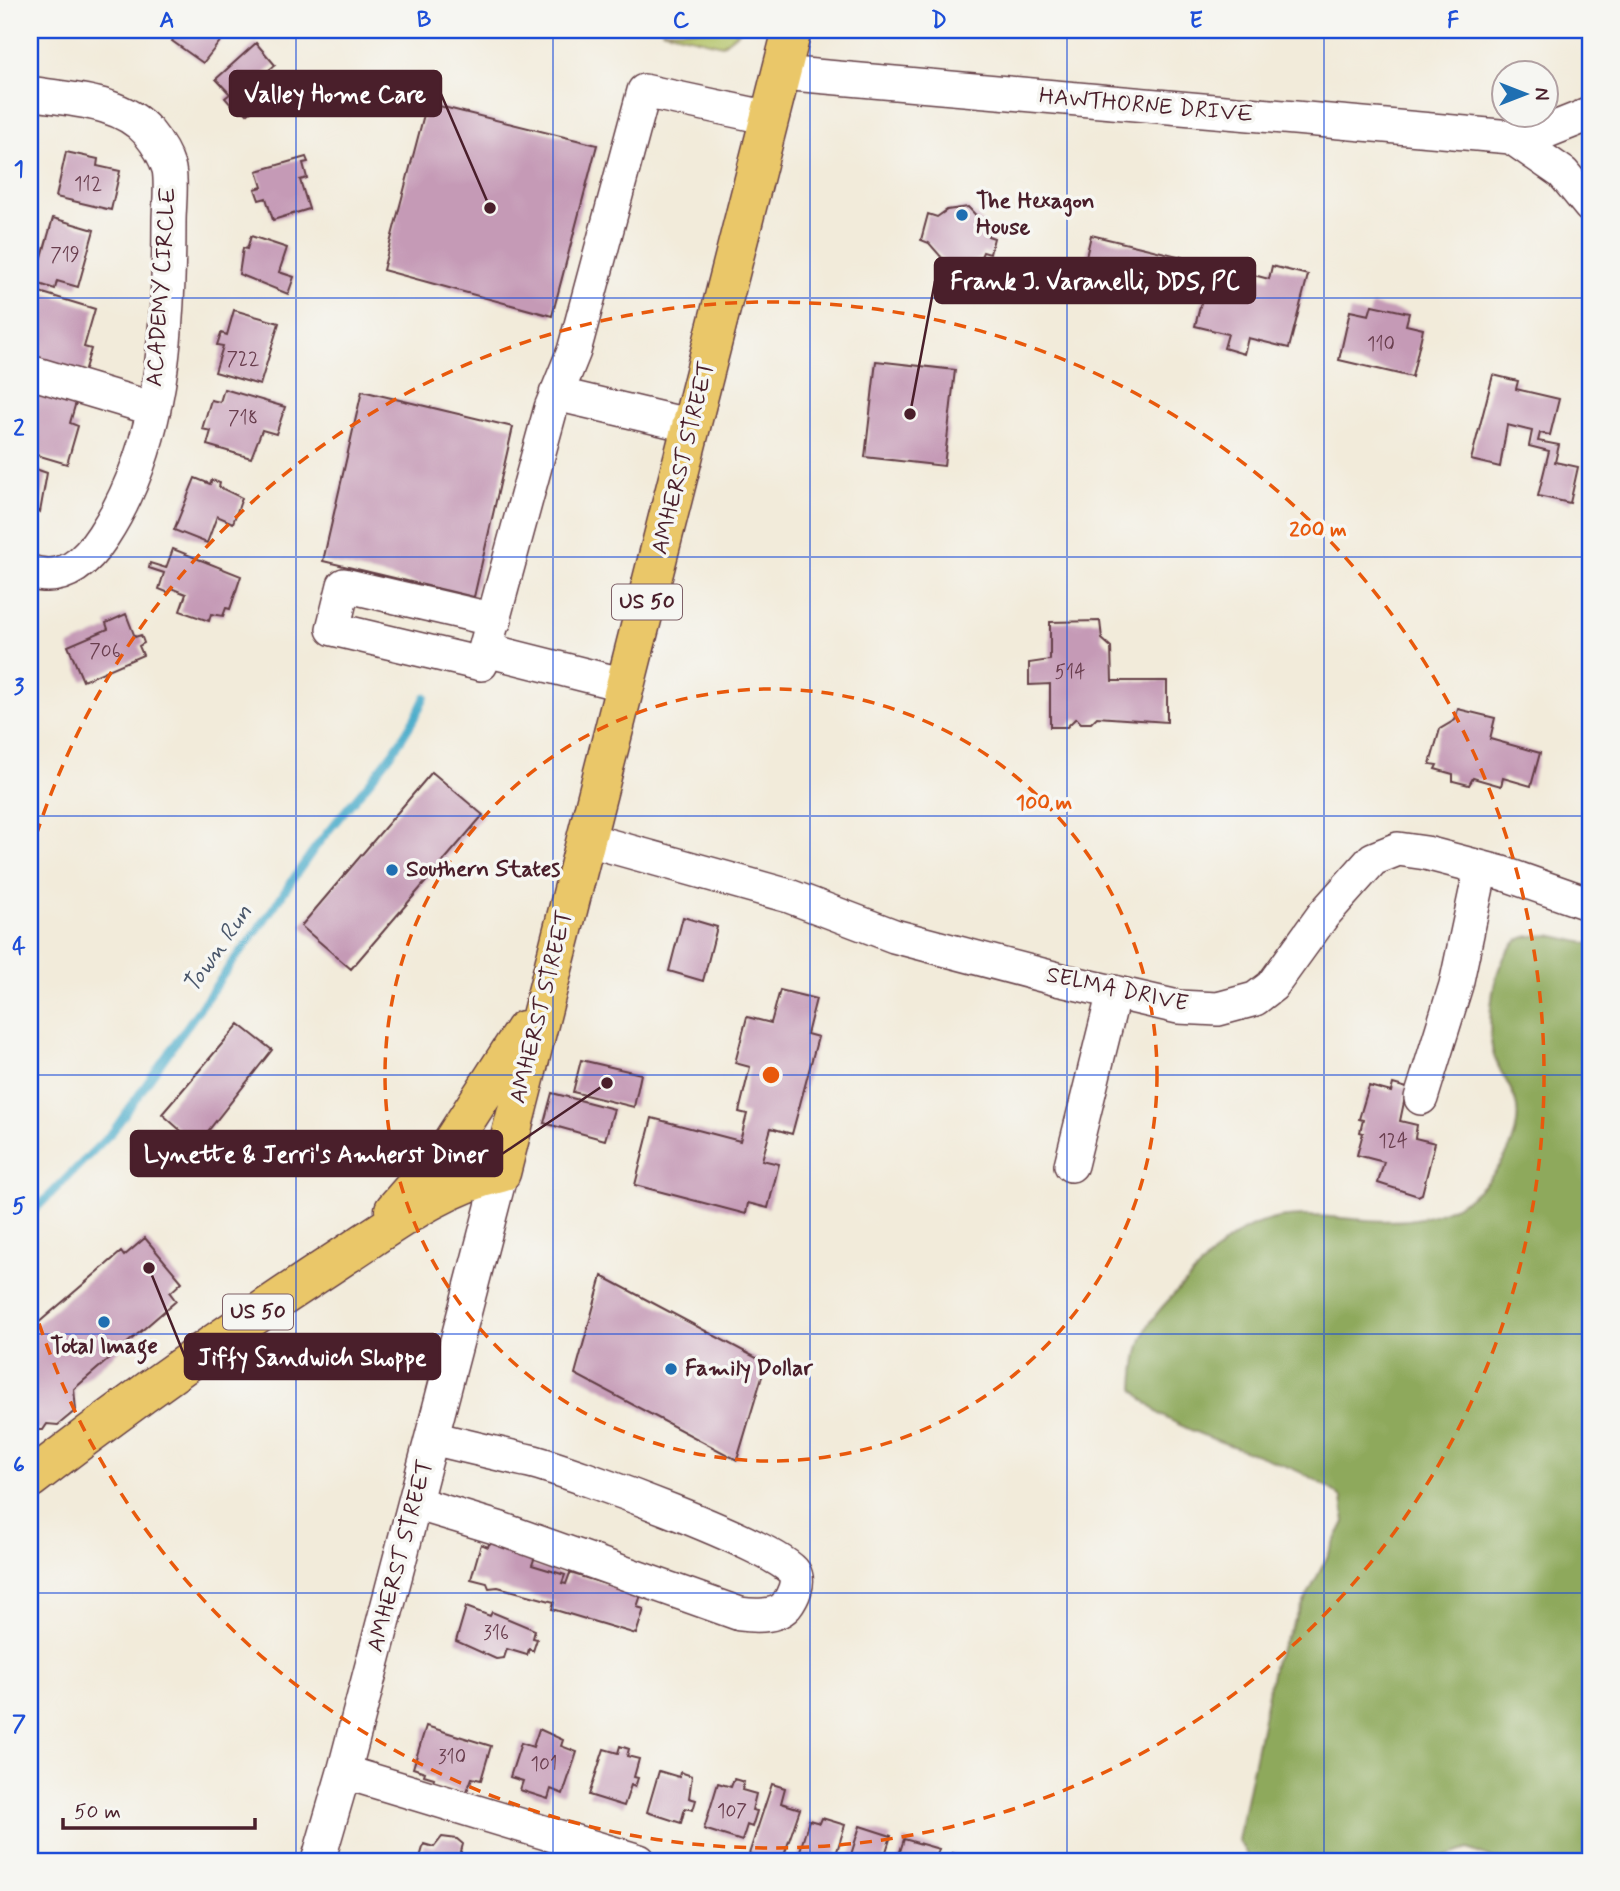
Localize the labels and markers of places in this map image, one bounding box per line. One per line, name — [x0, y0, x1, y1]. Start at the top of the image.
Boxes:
callout: Valley Home Care — [230, 71, 441, 116]
place label: The Hexagon House — [976, 187, 1095, 243]
marker: The Hexagon House — [954, 207, 970, 223]
callout: Frank J. Varanelli, DDS, PC — [935, 258, 1255, 303]
place label: Southern States — [406, 855, 560, 885]
marker: Southern States — [384, 862, 400, 878]
centre of rings — [759, 1063, 783, 1087]
callout: Lynette & Jerri's Amherst Diner — [131, 1131, 502, 1176]
marker: Total Image — [96, 1314, 112, 1330]
place label: Total Image — [50, 1332, 158, 1365]
callout: Jiffy Sandwich Shoppe — [185, 1334, 440, 1379]
place label: Family Dollar — [685, 1354, 814, 1384]
marker: Family Dollar — [663, 1361, 679, 1377]

